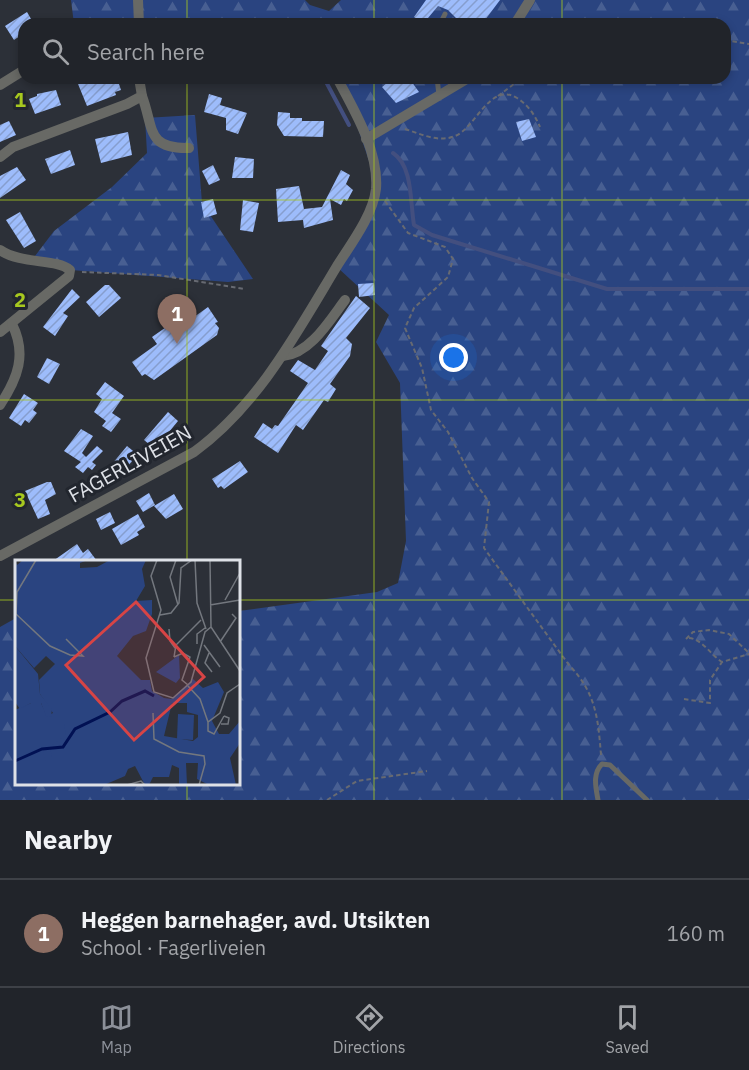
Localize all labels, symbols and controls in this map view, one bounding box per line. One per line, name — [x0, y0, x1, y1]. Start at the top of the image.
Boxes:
search box — [18, 18, 731, 84]
icon: search — [39, 35, 72, 68]
text: Search here — [87, 37, 205, 66]
text: 1 — [14, 86, 26, 113]
text: 2 — [14, 286, 26, 313]
pin: 1 — [158, 294, 196, 344]
your location — [439, 343, 468, 372]
street label: FAGERLIVEIEN — [63, 419, 196, 509]
text: 3 — [14, 486, 26, 513]
inset map — [15, 560, 240, 785]
text: Nearby — [24, 822, 112, 856]
text: Heggen barnehager, avd. Utsikten — [81, 905, 430, 934]
text: 1 — [38, 920, 50, 947]
text: 160 m — [667, 920, 725, 947]
text: School · Fagerliveien — [81, 934, 266, 961]
tab: Map — [100, 1001, 133, 1057]
tab: Directions — [333, 1001, 406, 1057]
tab: Saved — [606, 1001, 649, 1057]

